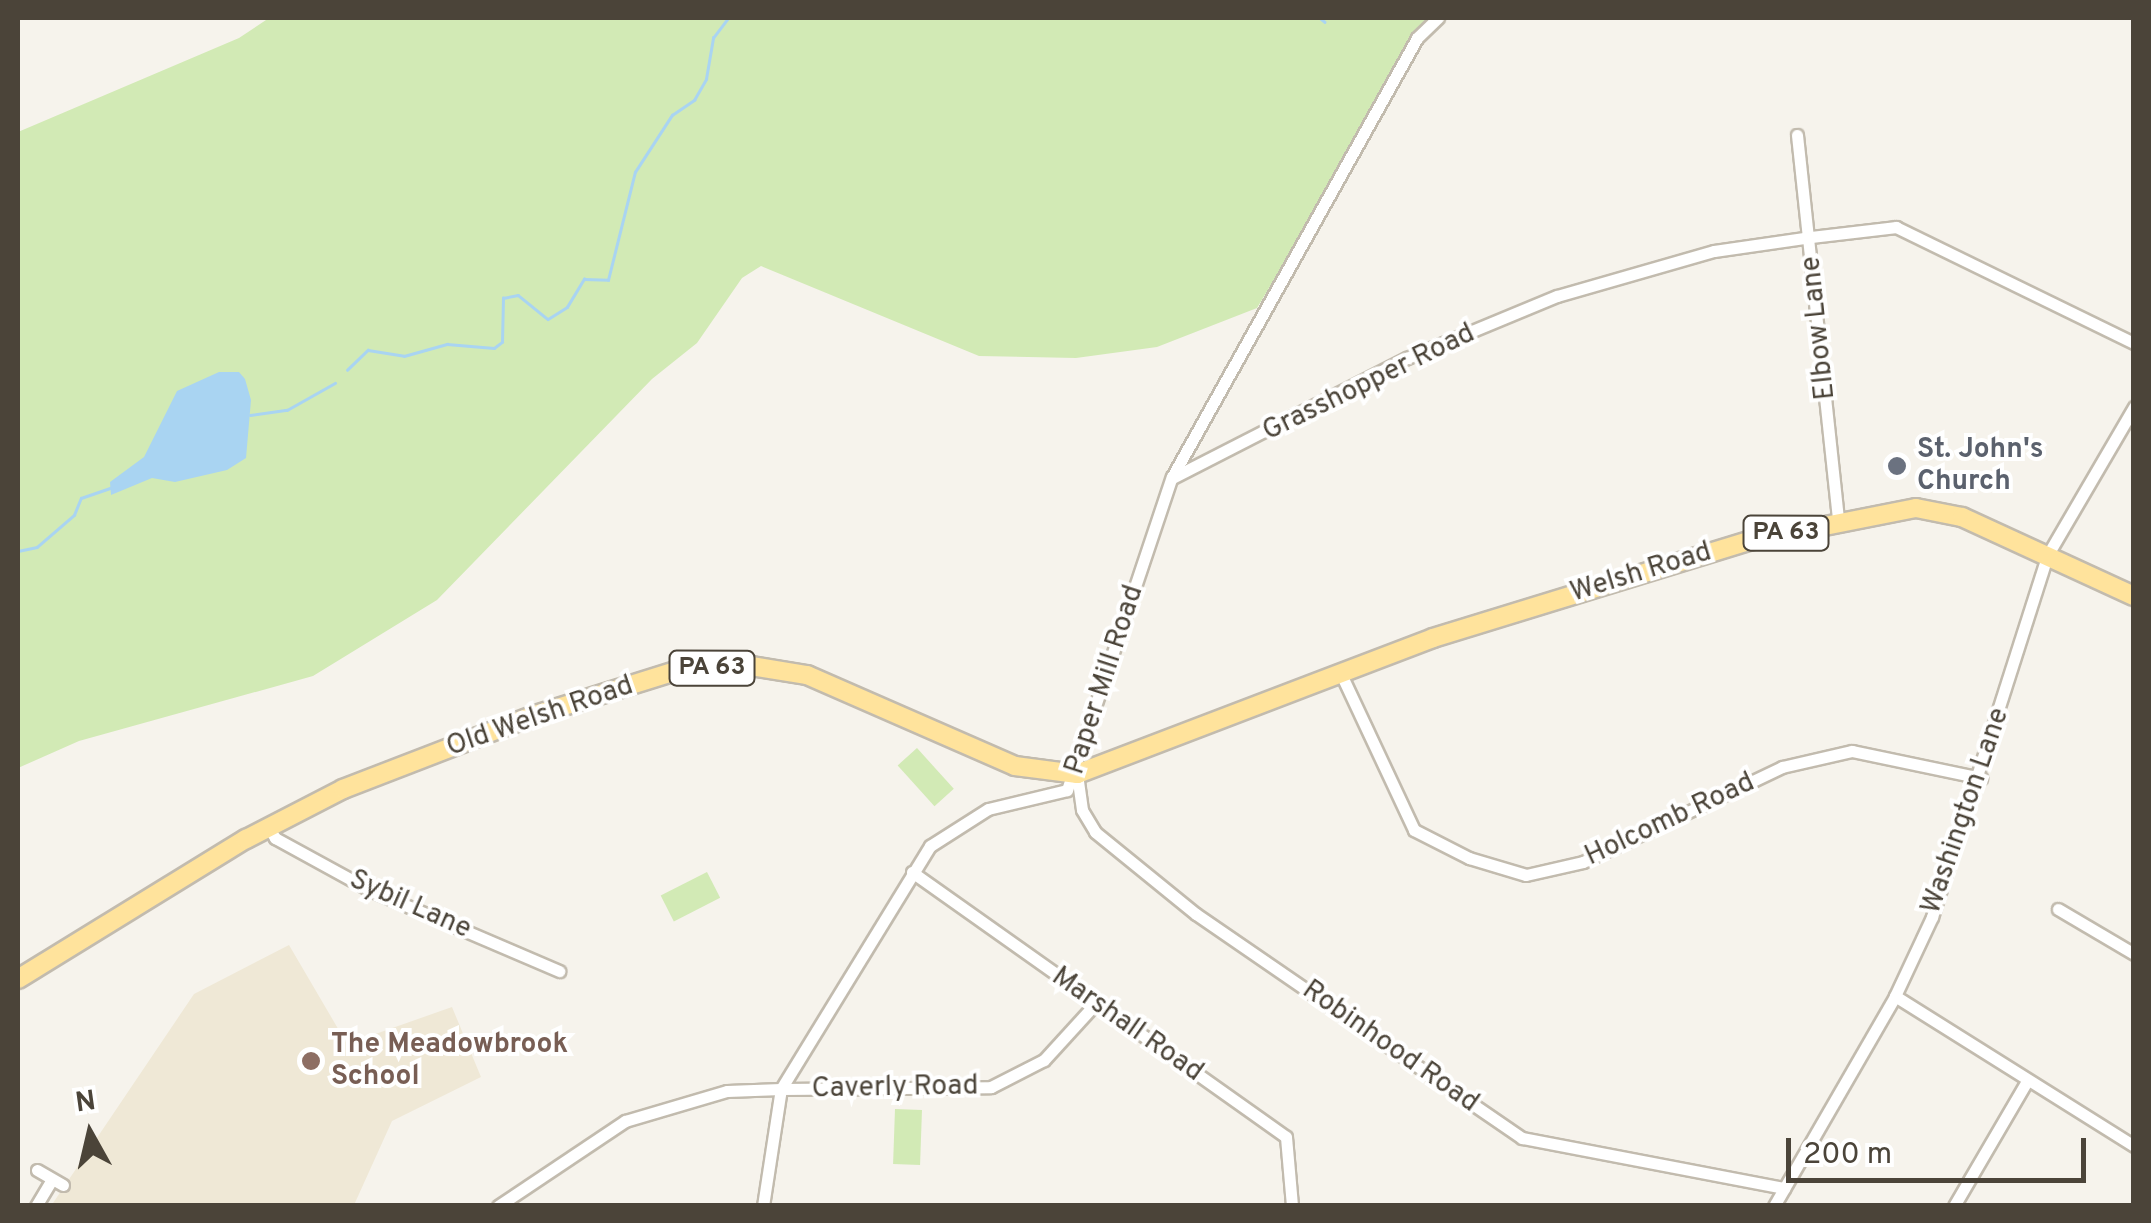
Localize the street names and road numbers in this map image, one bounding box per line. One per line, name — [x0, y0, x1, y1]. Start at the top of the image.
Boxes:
street label: Elbow Lane — [1795, 255, 1843, 401]
street label: Grasshopper Road — [1257, 317, 1481, 449]
road number: PA 63 — [1741, 513, 1831, 553]
street label: Welsh Road — [1566, 536, 1716, 610]
street label: Paper Mill Road — [1059, 581, 1151, 779]
road number: PA 63 — [667, 648, 757, 688]
street label: Old Welsh Road — [442, 669, 638, 765]
street label: Washington Lane — [1915, 704, 2017, 918]
street label: Holcomb Road — [1580, 766, 1760, 874]
street label: Sybil Lane — [344, 863, 476, 947]
street label: Marshall Road — [1045, 960, 1209, 1090]
street label: Robinhood Road — [1295, 974, 1485, 1120]
street label: Caverly Road — [811, 1070, 979, 1106]

